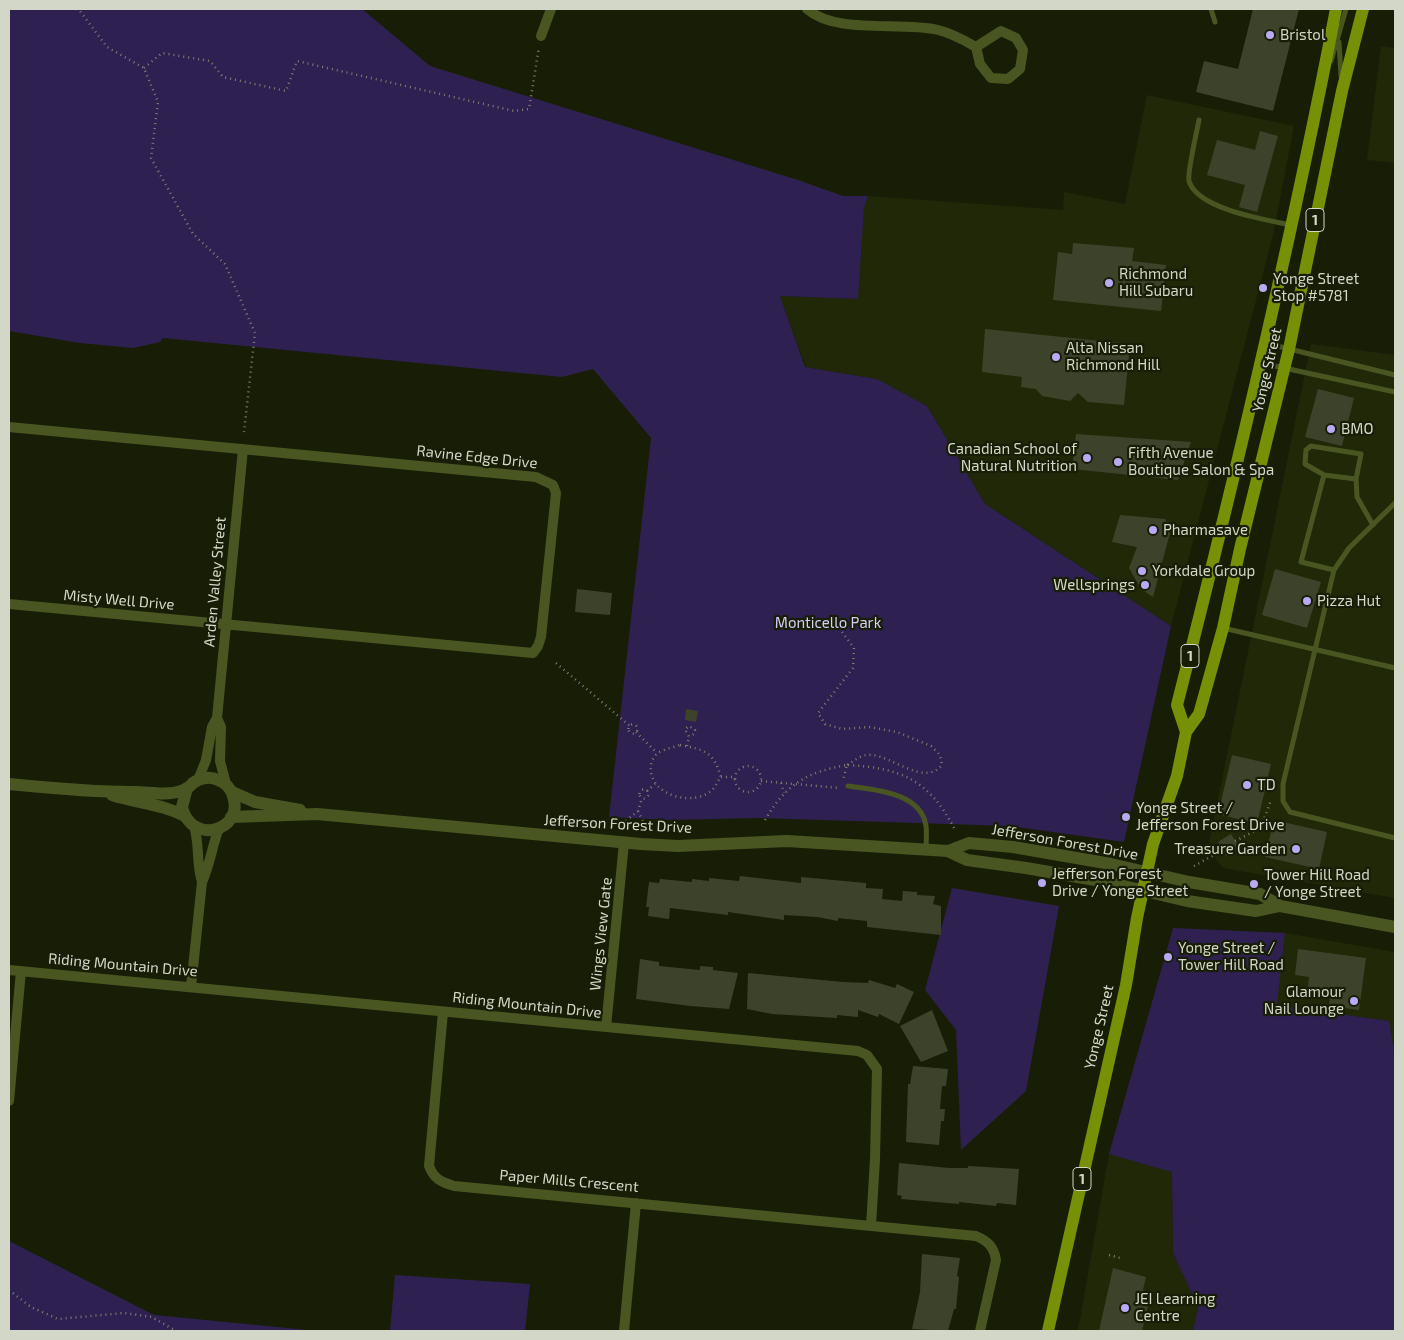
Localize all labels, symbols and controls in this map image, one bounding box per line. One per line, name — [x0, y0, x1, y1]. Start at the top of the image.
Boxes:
place label: Bristol — [1280, 26, 1325, 44]
marker: Bristol — [1264, 29, 1276, 41]
road number: 1 — [1306, 208, 1324, 232]
place label: Richmond Hill Subaru — [1119, 265, 1193, 300]
place label: Yonge Street Stop #5781 — [1273, 270, 1359, 305]
marker: Richmond Hill Subaru — [1103, 277, 1115, 289]
marker: Yonge Street Stop #5781 — [1257, 282, 1269, 294]
street label: Yonge Street — [1249, 326, 1285, 414]
place label: Alta Nissan Richmond Hill — [1066, 339, 1160, 374]
marker: Alta Nissan Richmond Hill — [1050, 351, 1062, 363]
place label: BMO — [1341, 420, 1373, 438]
marker: BMO — [1325, 423, 1337, 435]
place label: Canadian School of Natural Nutrition — [947, 440, 1077, 475]
street label: Ravine Edge Drive — [416, 442, 538, 472]
place label: Fifth Avenue Boutique Salon & Spa — [1128, 444, 1274, 479]
marker: Canadian School of Natural Nutrition — [1081, 452, 1093, 464]
marker: Fifth Avenue Boutique Salon & Spa — [1112, 456, 1124, 468]
street label: Arden Valley Street — [200, 516, 230, 648]
place label: Pharmasave — [1163, 521, 1248, 539]
marker: Pharmasave — [1147, 524, 1159, 536]
place label: Yorkdale Group — [1152, 562, 1255, 580]
marker: Yorkdale Group — [1136, 565, 1148, 577]
place label: Wellsprings — [1053, 576, 1135, 594]
marker: Wellsprings — [1139, 579, 1151, 591]
street label: Misty Well Drive — [63, 586, 175, 614]
place label: Pizza Hut — [1317, 592, 1381, 610]
marker: Pizza Hut — [1301, 595, 1313, 607]
park label: Monticello Park — [775, 614, 881, 632]
road number: 1 — [1181, 644, 1199, 668]
place label: TD — [1257, 776, 1276, 794]
marker: TD — [1241, 779, 1253, 791]
place label: Yonge Street / Jefferson Forest Drive — [1136, 799, 1284, 834]
street label: Jefferson Forest Drive — [543, 811, 693, 837]
marker: Yonge Street / Jefferson Forest Drive — [1120, 811, 1132, 823]
street label: Jefferson Forest Drive — [990, 820, 1140, 864]
place label: Treasure Garden — [1174, 840, 1286, 858]
marker: Treasure Garden — [1290, 843, 1302, 855]
place label: Jefferson Forest Drive / Yonge Street — [1052, 865, 1188, 900]
place label: Tower Hill Road / Yonge Street — [1264, 866, 1370, 901]
street label: Wings View Gate — [586, 876, 616, 992]
marker: Jefferson Forest Drive / Yonge Street — [1036, 877, 1048, 889]
marker: Tower Hill Road / Yonge Street — [1248, 878, 1260, 890]
place label: Yonge Street / Tower Hill Road — [1178, 939, 1284, 974]
street label: Riding Mountain Drive — [47, 949, 199, 981]
marker: Yonge Street / Tower Hill Road — [1162, 951, 1174, 963]
street label: Yonge Street — [1081, 983, 1117, 1071]
place label: Glamour Nail Lounge — [1264, 983, 1344, 1018]
street label: Riding Mountain Drive — [451, 988, 603, 1022]
marker: Glamour Nail Lounge — [1348, 995, 1360, 1007]
street label: Paper Mills Crescent — [499, 1166, 639, 1196]
road number: 1 — [1073, 1168, 1091, 1190]
place label: JEI Learning Centre — [1135, 1290, 1215, 1325]
marker: JEI Learning Centre — [1119, 1302, 1131, 1314]

